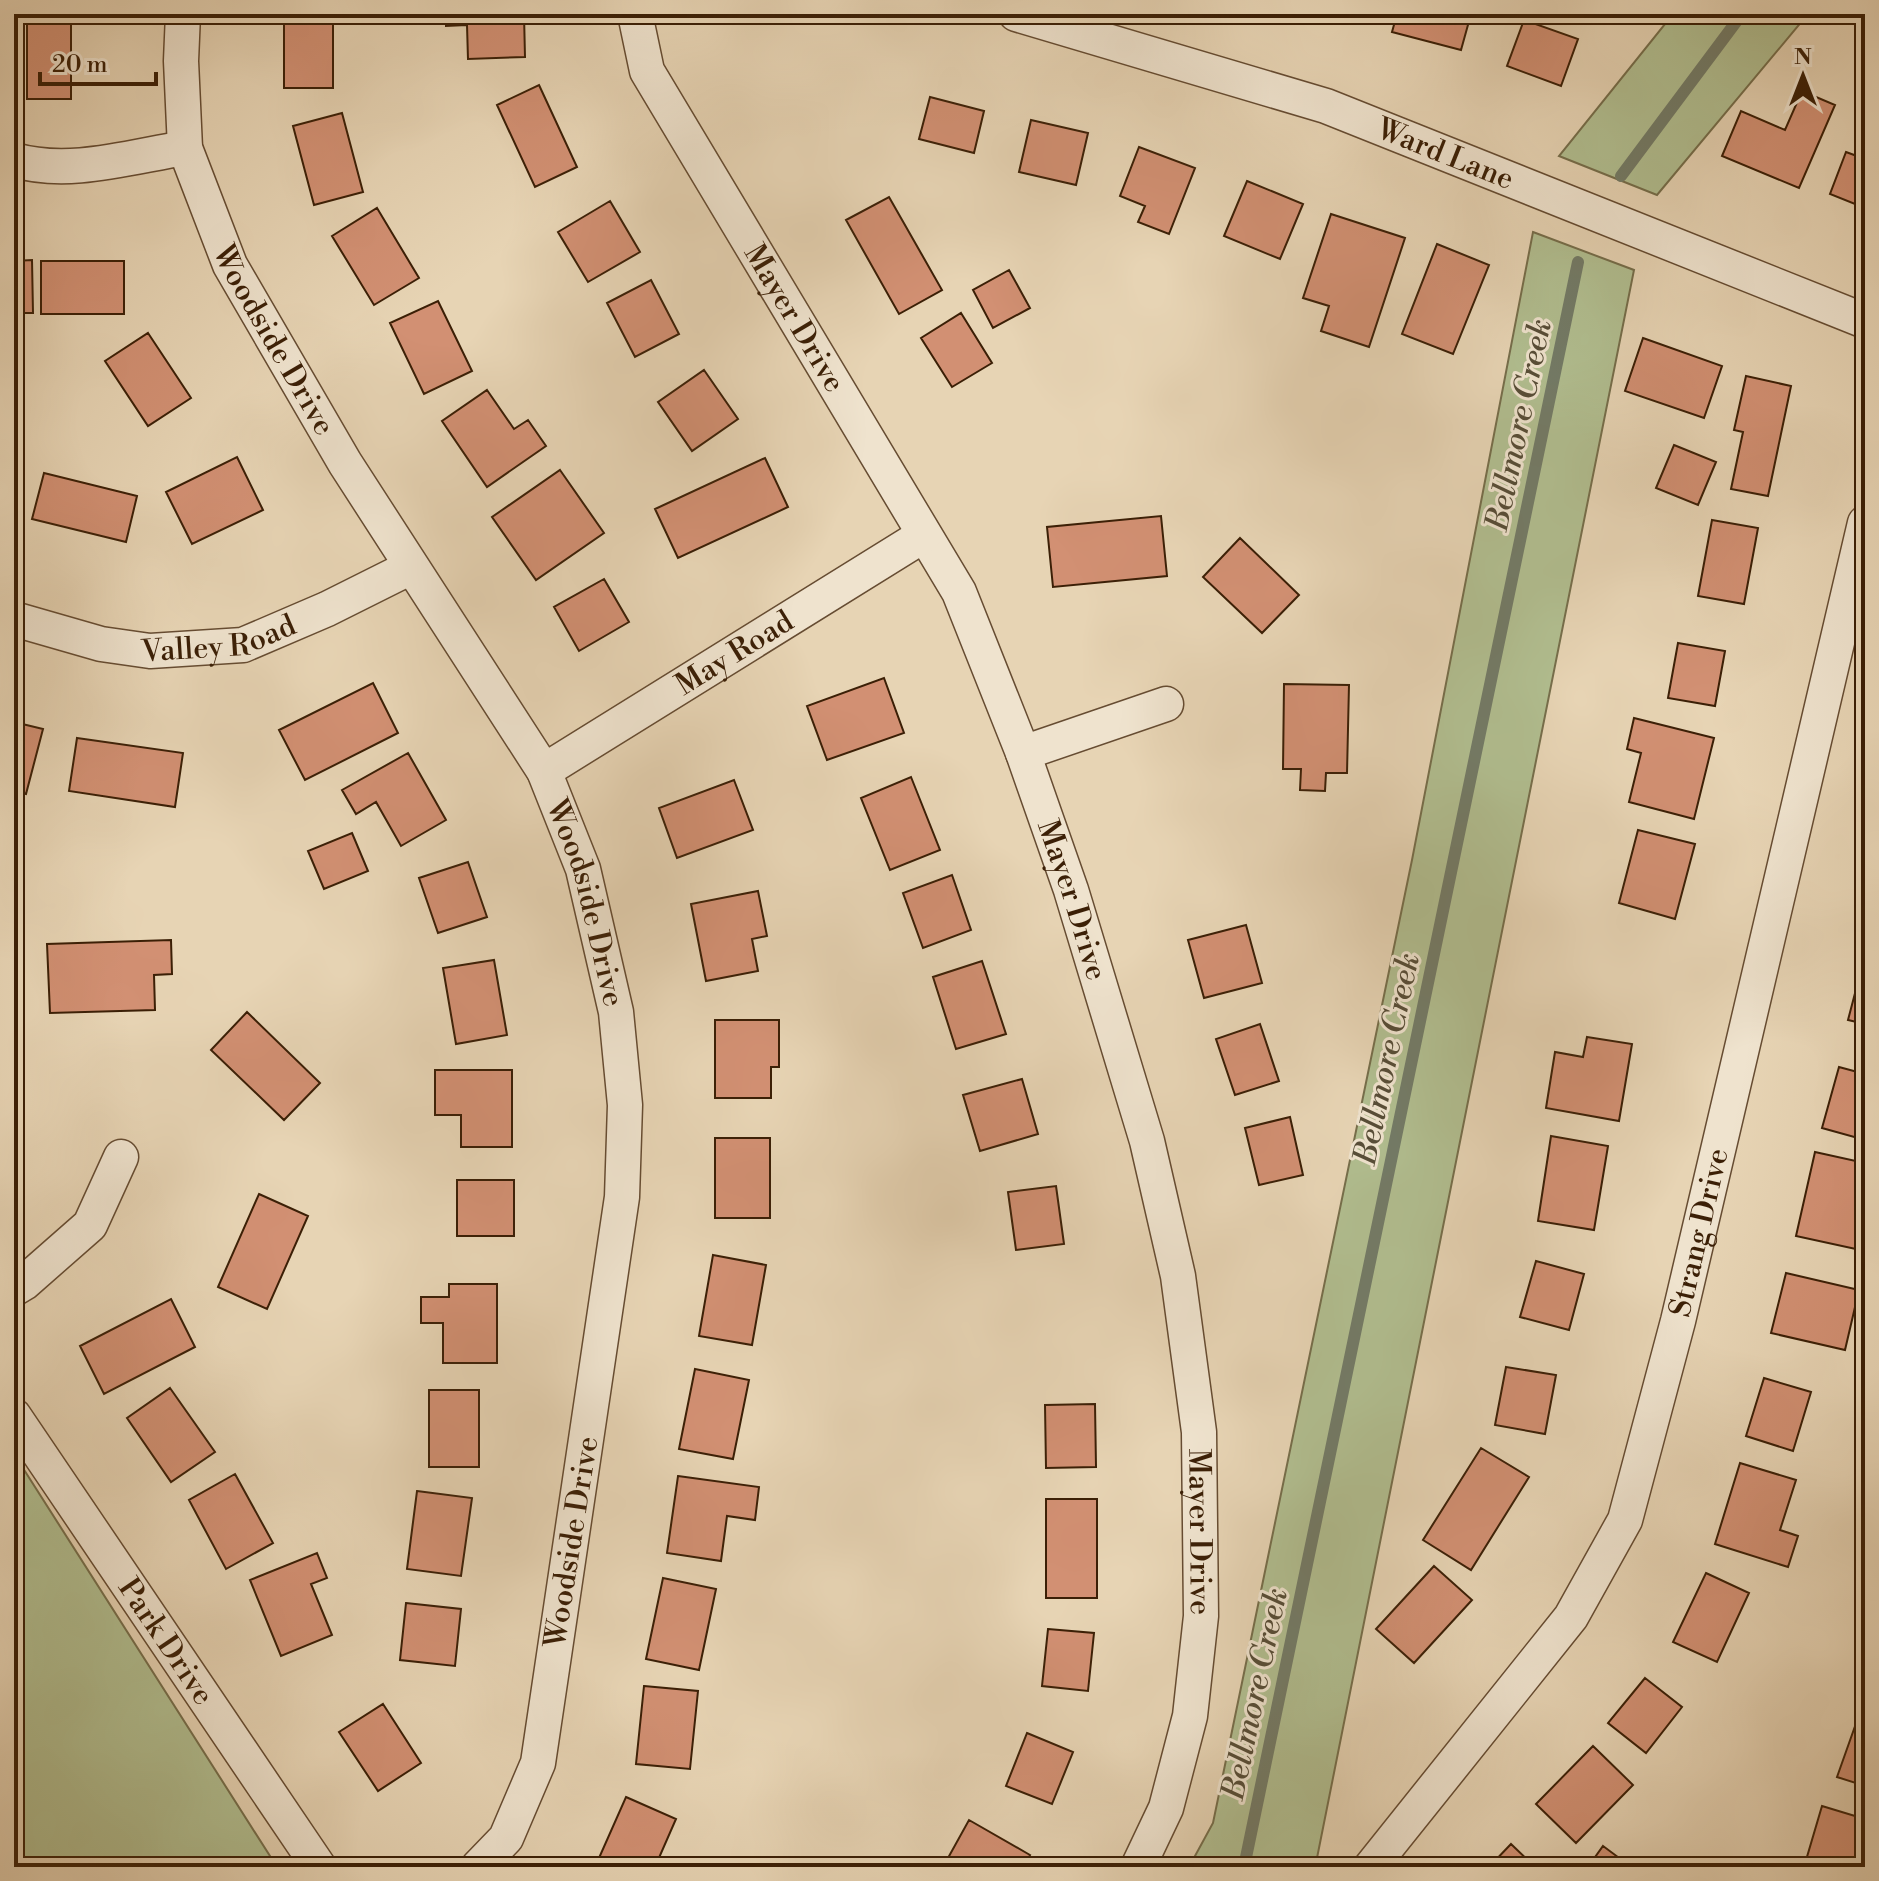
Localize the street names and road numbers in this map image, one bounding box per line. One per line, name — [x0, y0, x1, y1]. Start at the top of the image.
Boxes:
street label: Ward Lane — [1370, 110, 1519, 199]
street label: Mayer Drive — [735, 237, 853, 399]
street label: Woodside Drive — [204, 239, 343, 442]
street label: May Road — [669, 603, 801, 705]
street label: Valley Road — [139, 607, 302, 672]
street label: Woodside Drive — [537, 793, 632, 1010]
street label: Mayer Drive — [1028, 815, 1115, 985]
street label: Strang Drive — [1662, 1145, 1738, 1321]
street label: Woodside Drive — [536, 1434, 607, 1652]
street label: Mayer Drive — [1179, 1449, 1219, 1615]
street label: Park Drive — [109, 1571, 222, 1713]

